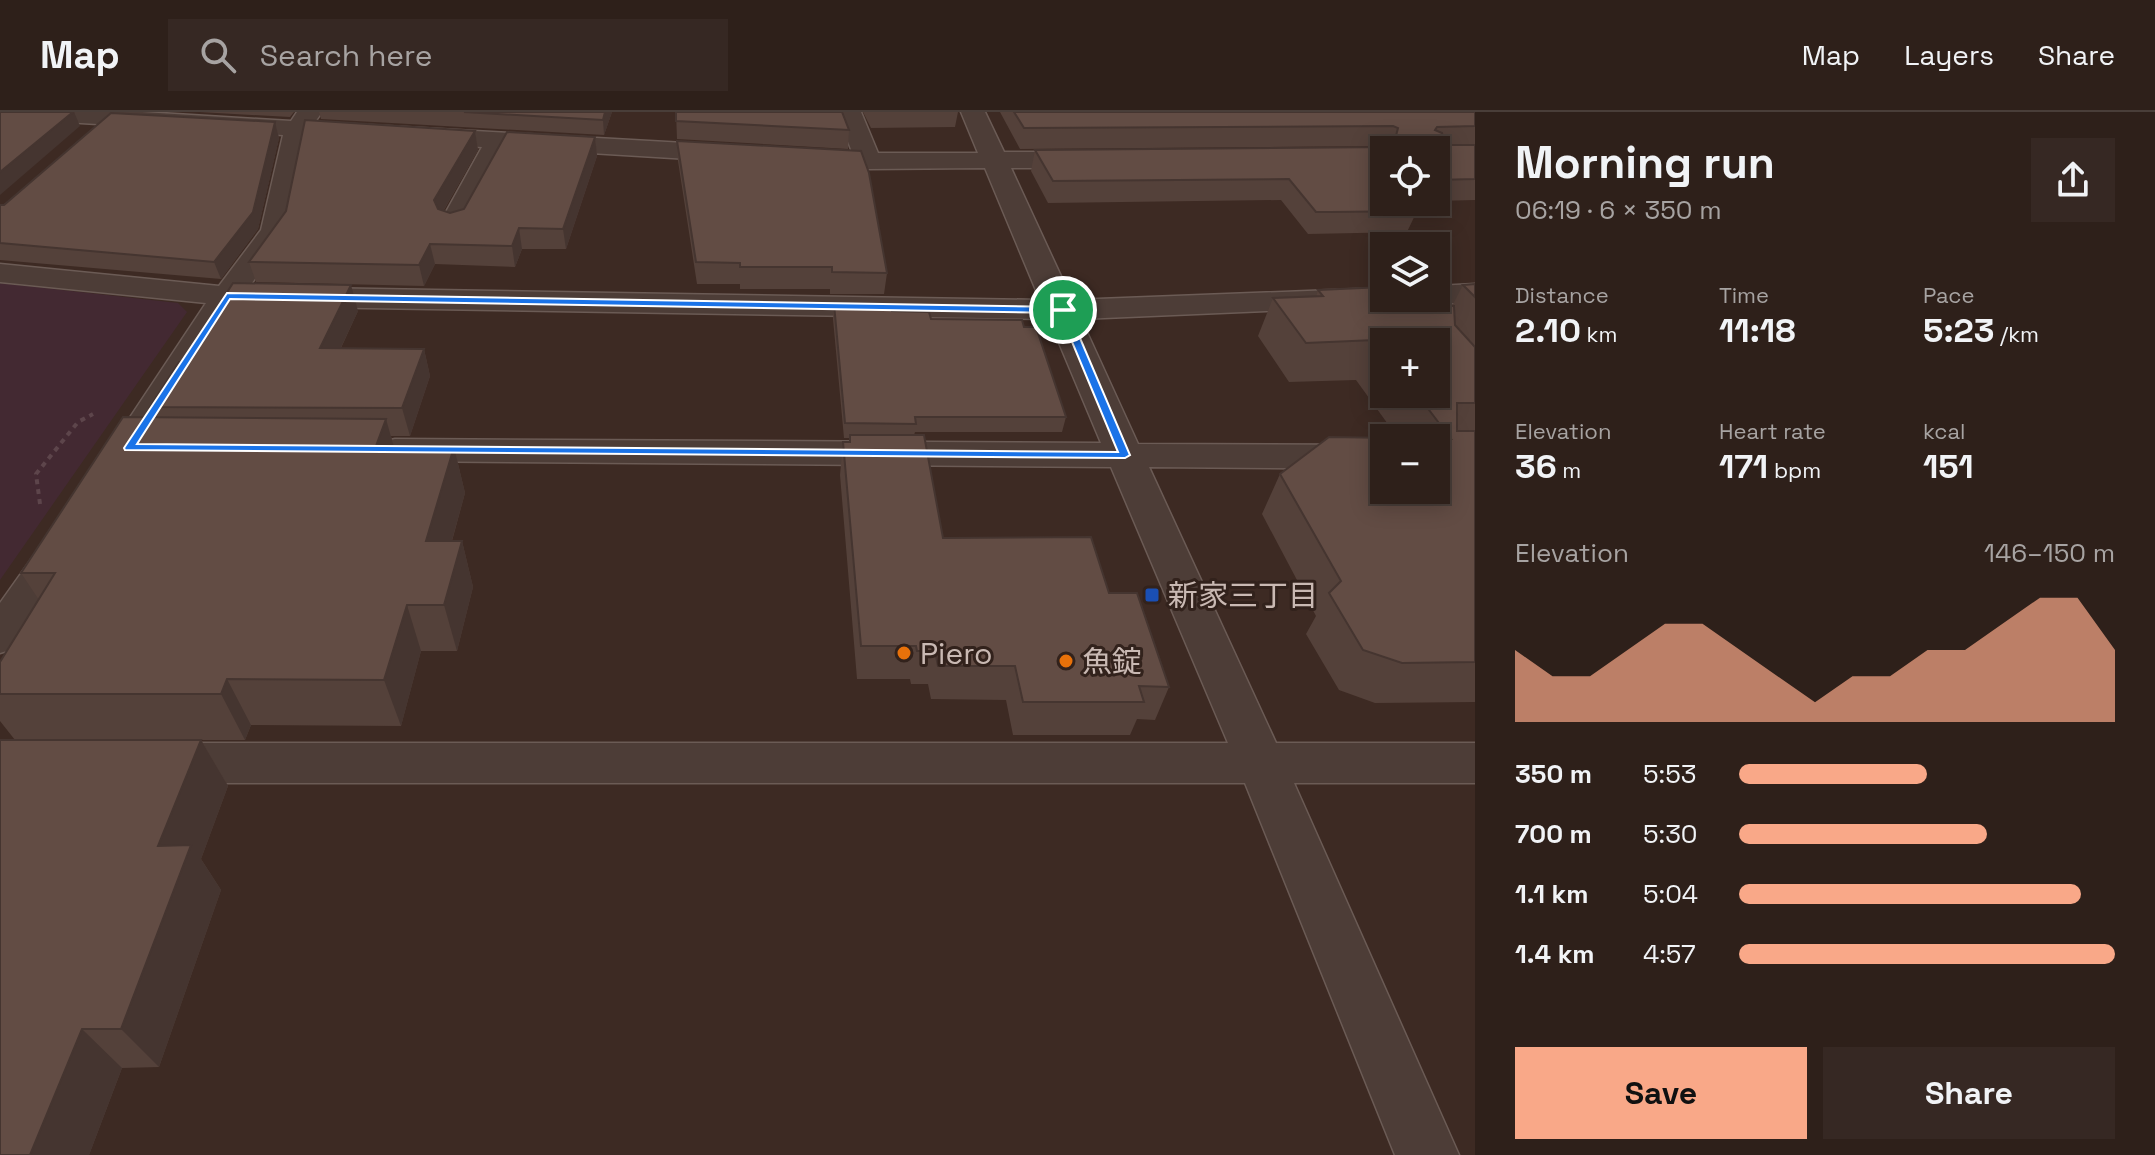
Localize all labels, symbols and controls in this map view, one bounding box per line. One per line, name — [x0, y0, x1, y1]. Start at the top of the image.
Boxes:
search box — [168, 19, 728, 91]
text: Map — [40, 31, 120, 79]
icon: search — [196, 33, 240, 77]
text: Search here — [260, 36, 433, 75]
text: Map — [1802, 37, 1860, 73]
text: Layers — [1904, 37, 1994, 73]
text: Share — [2038, 37, 2115, 73]
text: Morning run — [1515, 135, 1775, 191]
map controls — [1370, 136, 1450, 504]
button: locate — [1370, 136, 1450, 216]
button: share — [2031, 138, 2115, 222]
text: 06:19 · 6 × 350 m — [1515, 193, 1722, 227]
button: layers — [1370, 232, 1450, 312]
pin — [1029, 276, 1097, 344]
text: Distance — [1515, 281, 1609, 309]
text: Time — [1719, 281, 1769, 309]
text: Pace — [1923, 281, 1975, 309]
icon: arrive — [1041, 288, 1085, 332]
text: 2.10 — [1515, 309, 1581, 352]
text: 11:18 — [1719, 309, 1796, 352]
text: 5:23 — [1923, 309, 1994, 352]
text: km — [1581, 320, 1617, 348]
text: /km — [1994, 320, 2039, 348]
button: + — [1370, 328, 1450, 408]
text: Elevation — [1515, 417, 1611, 445]
text: Heart rate — [1719, 417, 1826, 445]
text: kcal — [1923, 417, 1965, 445]
button: − — [1370, 424, 1450, 504]
text: 36 — [1515, 445, 1557, 488]
text: 171 — [1719, 445, 1768, 488]
text: 151 — [1923, 445, 1974, 488]
text: m — [1557, 456, 1581, 484]
text: bpm — [1768, 456, 1821, 484]
text: Elevation — [1515, 536, 1629, 570]
text: 146–150 m — [1984, 536, 2115, 570]
place label: 新家三丁目 — [1168, 576, 1318, 615]
marker: 新家三丁目 — [1143, 586, 1161, 604]
place label: Piero — [920, 634, 992, 673]
place label: 魚錠 — [1082, 642, 1142, 681]
marker: Piero — [895, 644, 913, 662]
marker: 魚錠 — [1057, 652, 1075, 670]
text: 350 m — [1515, 757, 1592, 791]
text: 5:53 — [1643, 757, 1696, 791]
text: 700 m — [1515, 817, 1592, 851]
text: 5:30 — [1643, 817, 1698, 851]
text: 1.1 km — [1515, 877, 1588, 911]
text: 5:04 — [1643, 877, 1698, 911]
text: 1.4 km — [1515, 937, 1595, 971]
text: 4:57 — [1643, 937, 1696, 971]
button: Save — [1515, 1047, 1807, 1139]
button: Share — [1823, 1047, 2115, 1139]

